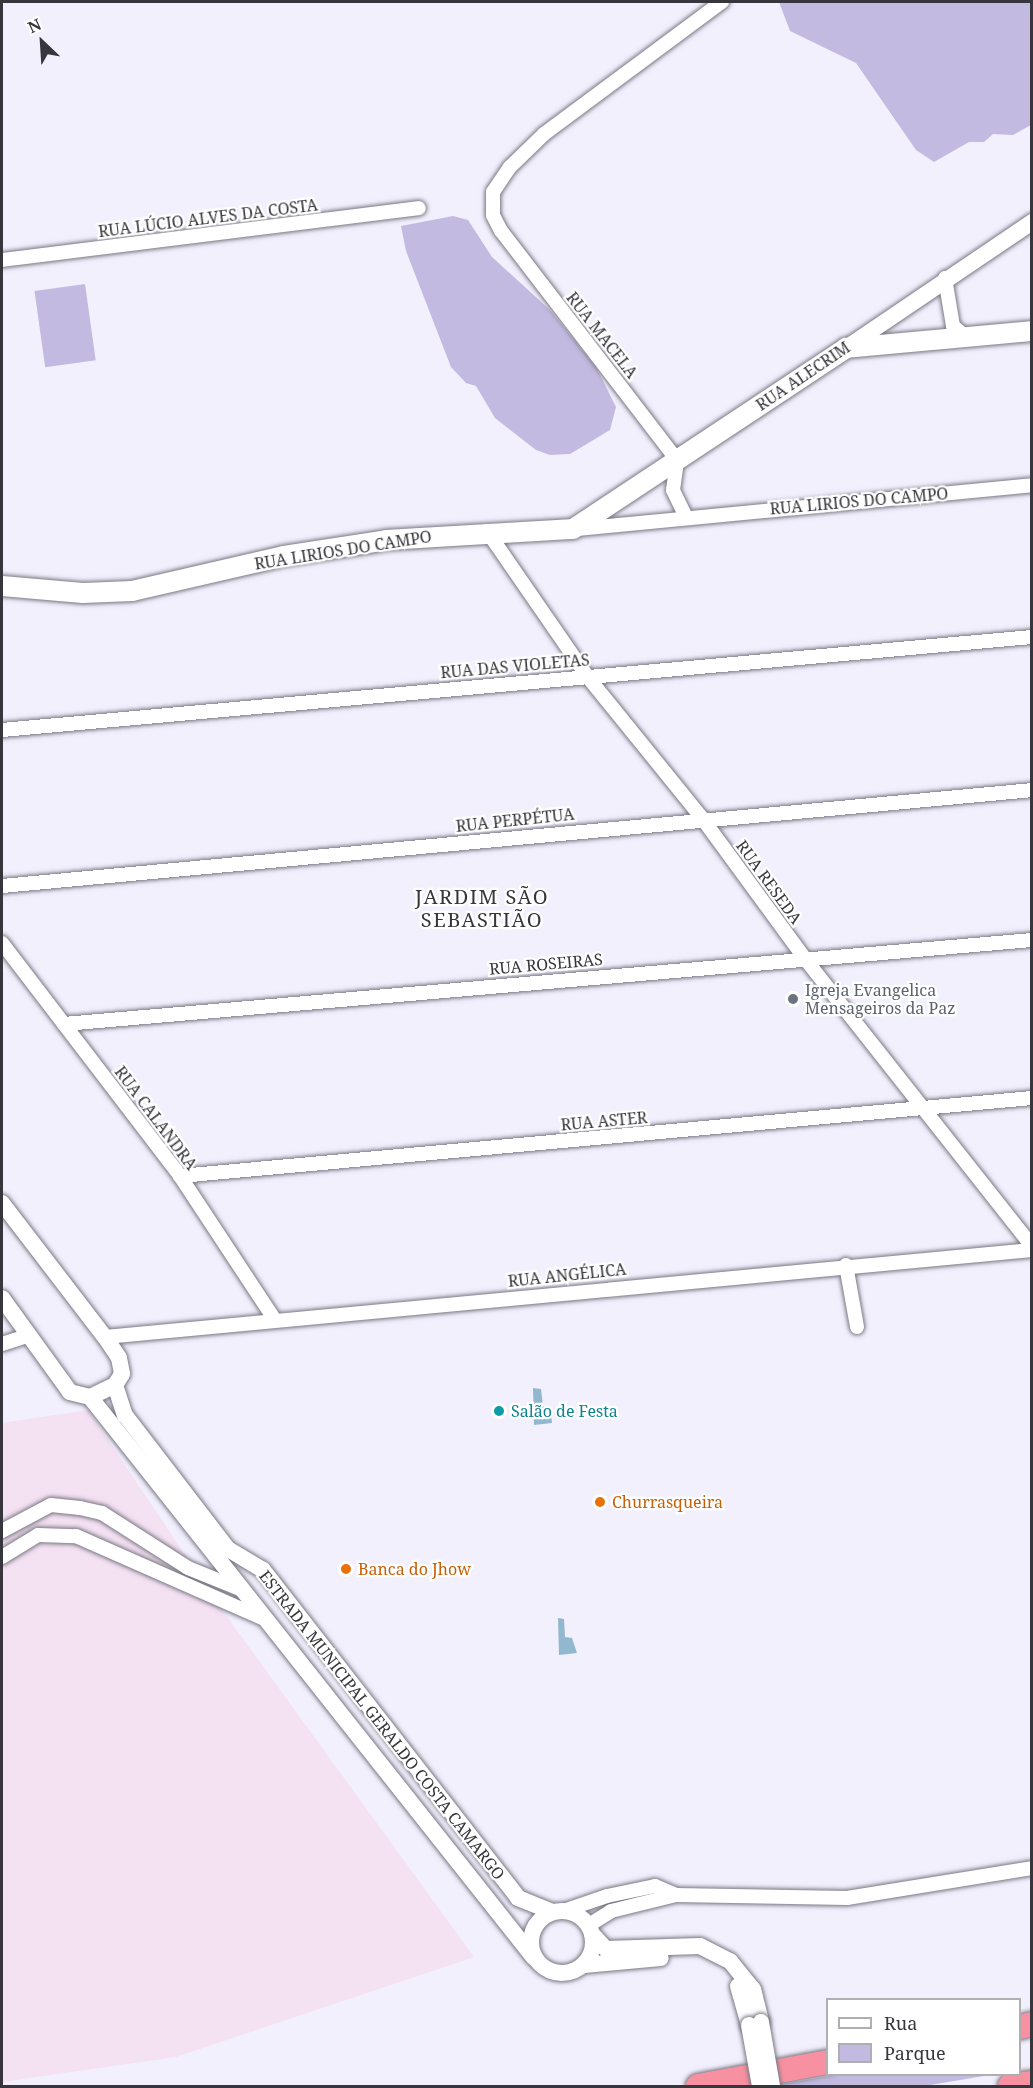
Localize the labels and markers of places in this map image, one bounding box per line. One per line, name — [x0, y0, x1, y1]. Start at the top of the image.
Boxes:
place label: Igreja Evangelica Mensageiros da Paz — [805, 980, 955, 1018]
marker: Igreja Evangelica Mensageiros da Paz — [786, 992, 800, 1006]
place label: Salão de Festa — [511, 1401, 618, 1421]
marker: Salão de Festa — [492, 1404, 506, 1418]
place label: Churrasqueira — [612, 1492, 723, 1512]
marker: Churrasqueira — [593, 1495, 607, 1509]
place label: Banca do Jhow — [358, 1559, 471, 1579]
marker: Banca do Jhow — [339, 1562, 353, 1576]

